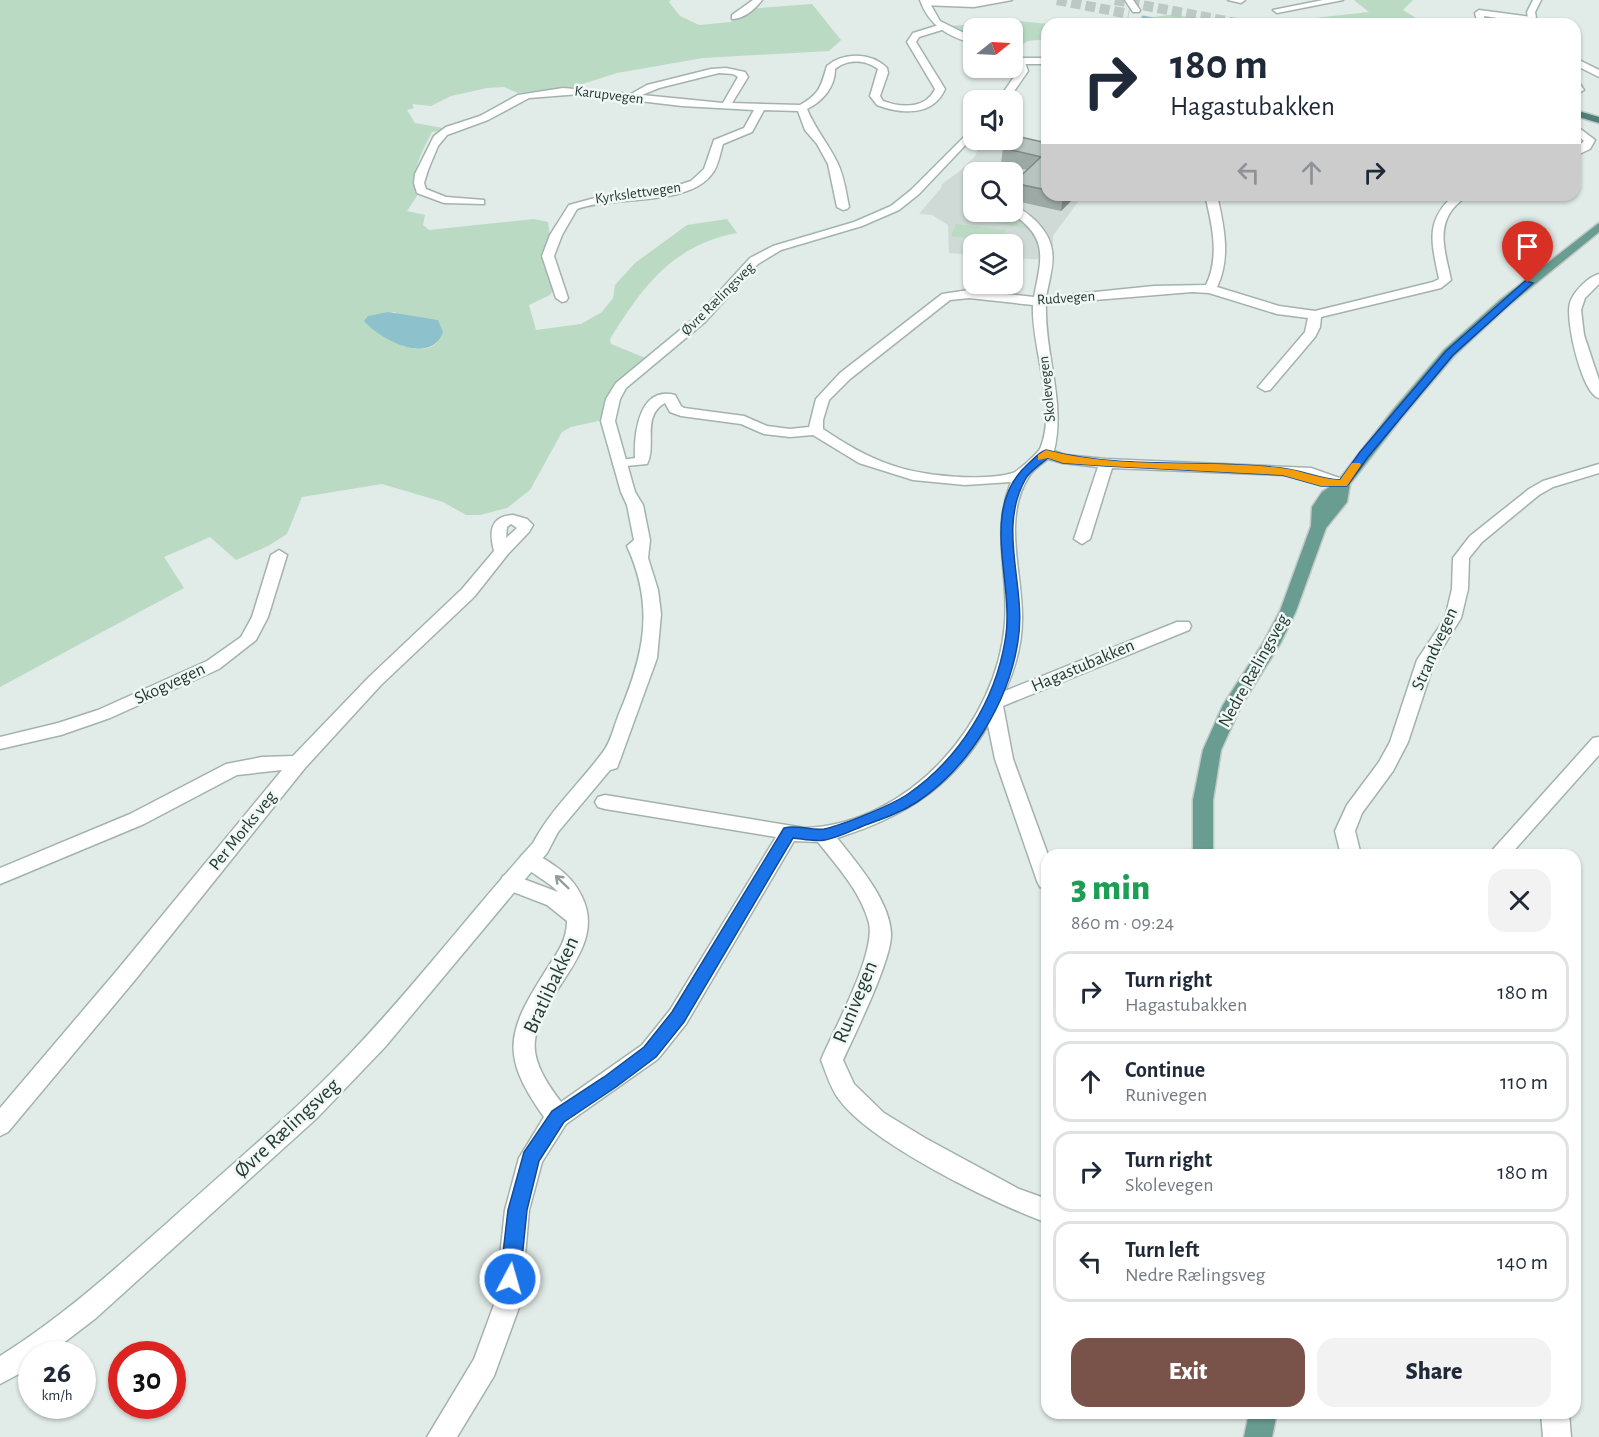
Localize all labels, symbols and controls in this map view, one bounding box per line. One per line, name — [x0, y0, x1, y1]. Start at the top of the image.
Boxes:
north arrow — [963, 18, 1023, 78]
map controls — [963, 18, 1023, 294]
icon: right — [1071, 42, 1149, 120]
text: 180 m — [1170, 44, 1268, 86]
street label: Karupvegen — [574, 83, 644, 107]
button: sound — [963, 90, 1023, 150]
text: Hagastubakken — [1170, 93, 1335, 120]
icon: left — [1232, 156, 1265, 189]
icon: ahead — [1295, 156, 1328, 189]
icon: right — [1358, 156, 1391, 189]
button: search — [963, 162, 1023, 222]
street label: Kyrkslettvegen — [594, 180, 682, 206]
pin — [1502, 221, 1553, 283]
icon: arrive — [1511, 230, 1544, 263]
button: layers — [963, 234, 1023, 294]
street label: Øvre Rælingsveg — [679, 259, 758, 338]
street label: Rudvegen — [1036, 288, 1096, 308]
street label: Skolevegen — [1036, 355, 1058, 423]
street label: Strandvegen — [1409, 605, 1461, 693]
street label: Nedre Rælingsveg — [1216, 611, 1293, 731]
street label: Hagastubakken — [1029, 636, 1137, 696]
street label: Skogvegen — [132, 660, 208, 708]
street label: Per Morks veg — [206, 788, 280, 874]
button: close — [1488, 869, 1551, 932]
text: 3 min — [1071, 870, 1150, 906]
one-way arrow — [554, 874, 569, 889]
text: 860 m · 09:24 — [1071, 913, 1174, 933]
street label: Bratlibakken — [519, 933, 583, 1037]
street label: Runivegen — [829, 958, 881, 1046]
text: Turn right — [1125, 969, 1212, 991]
icon: right — [1074, 975, 1107, 1008]
text: 180 m — [1497, 981, 1548, 1003]
text: Hagastubakken — [1125, 995, 1247, 1015]
text: Continue — [1125, 1059, 1205, 1081]
icon: ahead — [1074, 1065, 1107, 1098]
text: 110 m — [1500, 1071, 1548, 1093]
street label: Øvre Rælingsveg — [230, 1074, 344, 1182]
text: Runivegen — [1125, 1085, 1207, 1105]
text: Turn right — [1125, 1149, 1212, 1171]
icon: right — [1074, 1155, 1107, 1188]
text: 180 m — [1497, 1161, 1548, 1183]
text: Skolevegen — [1125, 1175, 1214, 1195]
text: Turn left — [1125, 1239, 1199, 1261]
icon: left — [1074, 1245, 1107, 1278]
position arrow — [478, 1247, 542, 1311]
text: 140 m — [1497, 1251, 1548, 1273]
text: Nedre Rælingsveg — [1125, 1265, 1265, 1285]
button: Exit — [1071, 1338, 1305, 1407]
button: Share — [1317, 1338, 1551, 1407]
speed limit sign: 30 — [108, 1341, 186, 1419]
text: 26 — [43, 1358, 71, 1388]
text: km/h — [42, 1388, 72, 1403]

